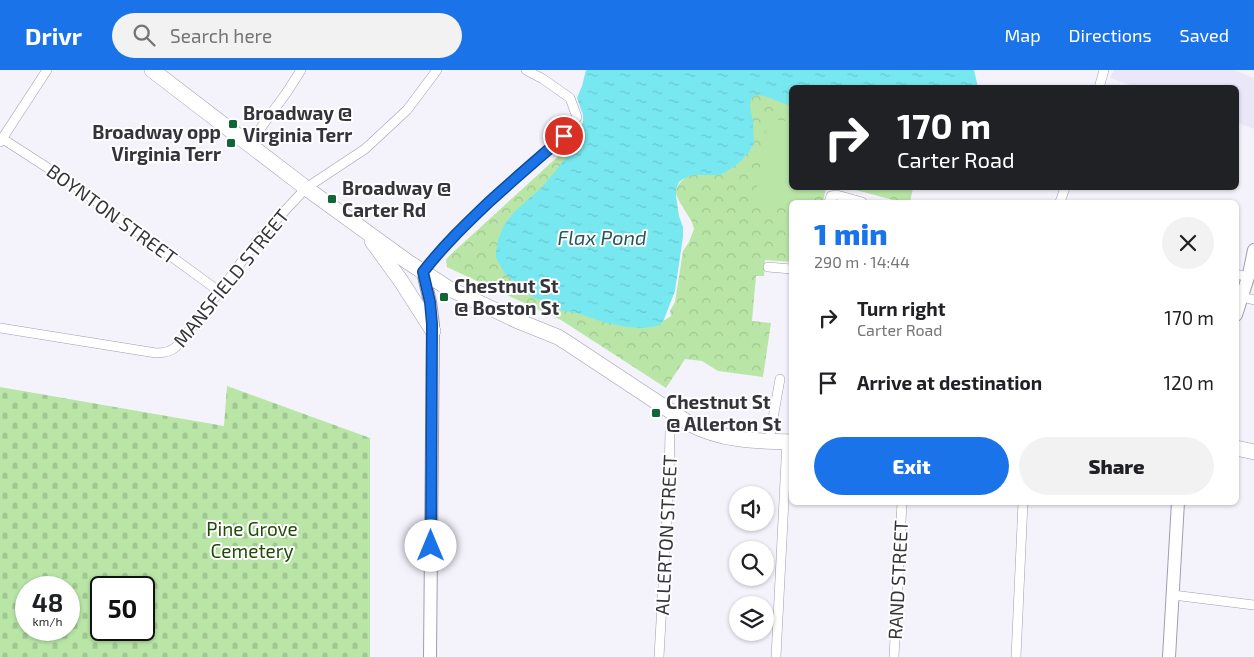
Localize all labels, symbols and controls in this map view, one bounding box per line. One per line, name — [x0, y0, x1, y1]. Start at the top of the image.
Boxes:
search box — [112, 13, 462, 58]
text: Drivr — [25, 21, 82, 50]
icon: search — [130, 21, 158, 49]
text: Search here — [170, 24, 272, 47]
text: Map — [1004, 24, 1041, 46]
text: Directions — [1069, 24, 1152, 46]
text: Saved — [1180, 24, 1229, 46]
place label: Broadway @ Virginia Terr — [243, 101, 352, 146]
text: 170 m — [897, 104, 991, 146]
icon: right — [814, 105, 879, 170]
pin — [543, 115, 585, 157]
marker: Broadway @ Virginia Terr — [227, 118, 239, 130]
place label: Broadway opp Virginia Terr — [92, 120, 221, 165]
icon: arrive — [550, 122, 578, 150]
marker: Broadway opp Virginia Terr — [225, 137, 237, 149]
text: Carter Road — [897, 146, 1015, 172]
street label: BOYNTON STREET — [43, 159, 182, 269]
place label: Broadway @ Carter Rd — [342, 176, 451, 221]
marker: Broadway @ Carter Rd — [326, 193, 338, 205]
street label: MANSFIELD STREET — [168, 204, 293, 351]
text: 1 min — [814, 215, 888, 251]
button: close — [1162, 217, 1214, 269]
water label: Flax Pond — [557, 225, 647, 249]
text: 290 m · 14:44 — [814, 252, 910, 271]
place label: Chestnut St @ Boston St — [454, 274, 560, 319]
marker: Chestnut St @ Boston St — [438, 291, 450, 303]
text: Turn right — [857, 297, 945, 320]
icon: right — [814, 304, 842, 332]
text: 170 m — [1164, 306, 1214, 329]
text: Carter Road — [857, 320, 943, 339]
icon: arrive — [814, 369, 842, 397]
text: Arrive at destination — [857, 371, 1042, 394]
text: 120 m — [1163, 371, 1214, 394]
place label: Chestnut St @ Allerton St — [666, 390, 781, 435]
marker: Chestnut St @ Allerton St — [650, 407, 662, 419]
button: Exit — [814, 437, 1009, 495]
button: Share — [1019, 437, 1214, 495]
street label: ALLERTON STREET — [650, 454, 681, 616]
map controls — [729, 486, 774, 641]
button: sound — [729, 486, 774, 531]
park label: Pine Grove Cemetery — [206, 517, 298, 562]
position arrow — [404, 519, 456, 571]
street label: RAND STREET — [883, 520, 912, 640]
button: search — [729, 541, 774, 586]
speed limit sign: 50 — [90, 576, 155, 641]
text: 48 — [32, 587, 63, 617]
button: layers — [729, 596, 774, 641]
text: km/h — [33, 614, 62, 628]

